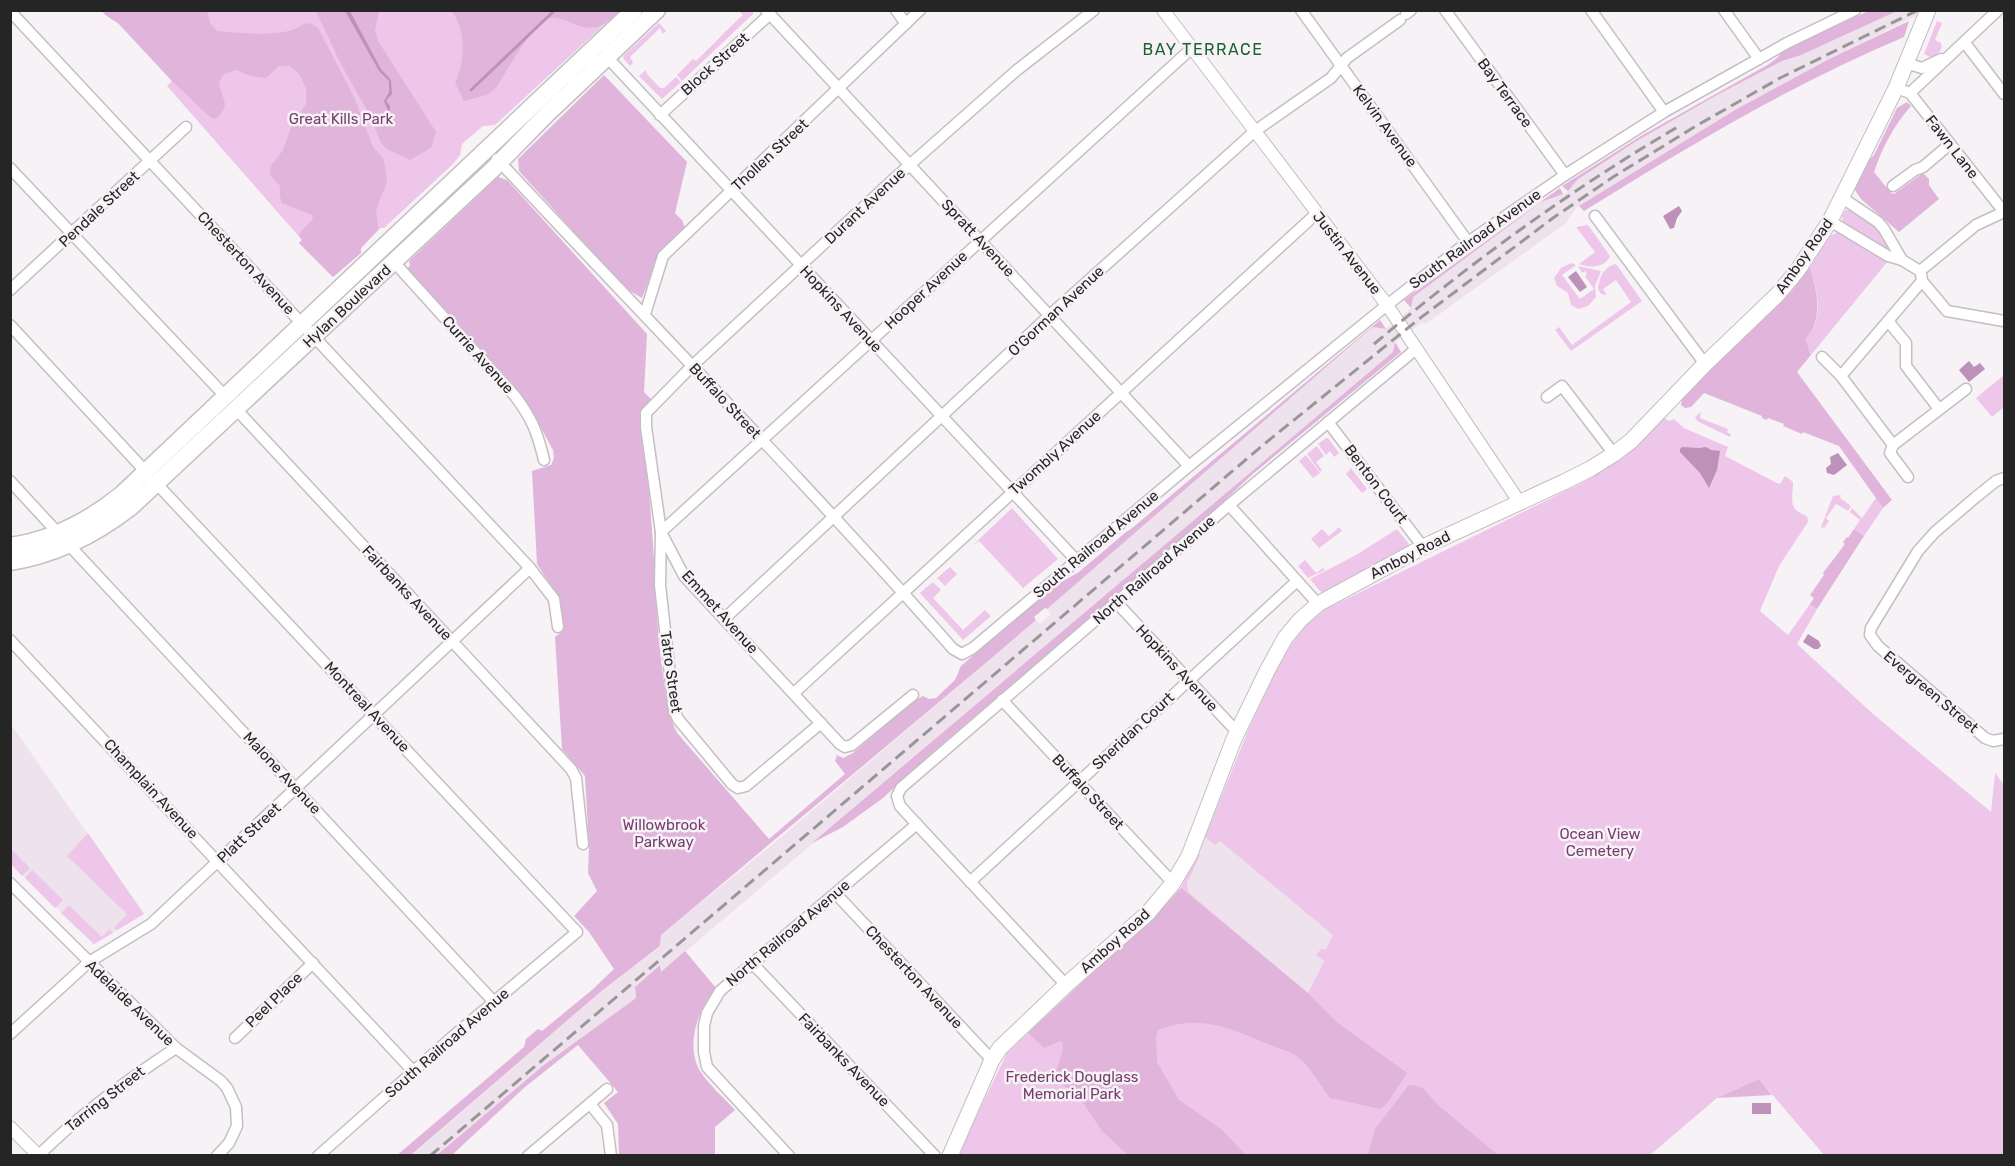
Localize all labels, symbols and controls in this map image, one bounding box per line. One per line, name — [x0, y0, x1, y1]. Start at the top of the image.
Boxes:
street label: Block Street — [677, 29, 753, 99]
district label: BAY TERRACE — [1143, 40, 1263, 59]
street label: Bay Terrace — [1474, 55, 1536, 131]
street label: Kelvin Avenue — [1349, 81, 1421, 171]
park label: Great Kills Park — [289, 110, 393, 128]
street label: Fawn Lane — [1922, 112, 1982, 182]
street label: Thollen Street — [728, 115, 812, 195]
street label: Durant Avenue — [821, 164, 909, 248]
street label: Pendale Street — [55, 167, 143, 251]
street label: South Railroad Avenue — [1406, 185, 1544, 293]
street label: Spratt Avenue — [937, 195, 1019, 281]
street label: Chesterton Avenue — [194, 208, 298, 318]
street label: Justin Avenue — [1309, 208, 1385, 298]
street label: Amboy Road — [1771, 215, 1837, 297]
street label: Hooper Avenue — [881, 247, 971, 333]
street label: Hylan Boulevard — [299, 261, 395, 351]
street label: Hopkins Avenue — [796, 262, 886, 356]
street label: O'Gorman Avenue — [1004, 262, 1108, 360]
street label: Currie Avenue — [438, 312, 518, 398]
street label: Buffalo Street — [685, 359, 765, 443]
street label: Twombly Avenue — [1005, 407, 1105, 499]
street label: Benton Court — [1341, 441, 1412, 527]
street label: South Railroad Avenue — [1030, 486, 1162, 602]
street label: North Railroad Avenue — [1089, 512, 1219, 628]
street label: Amboy Road — [1367, 527, 1453, 583]
street label: Fairbanks Avenue — [358, 542, 456, 644]
street label: Emmet Avenue — [678, 567, 762, 657]
street label: Hopkins Avenue — [1132, 621, 1222, 715]
street label: Tatro Street — [656, 630, 686, 714]
street label: Evergreen Street — [1880, 647, 1982, 737]
street label: Montreal Avenue — [320, 658, 414, 756]
street label: Sheridan Court — [1088, 688, 1178, 774]
street label: Malone Avenue — [239, 728, 325, 818]
street label: Champlain Avenue — [100, 735, 202, 843]
street label: Buffalo Street — [1048, 750, 1128, 834]
street label: Platt Street — [214, 799, 285, 867]
park label: Willowbrook Parkway — [623, 816, 706, 851]
park label: Ocean View Cemetery — [1559, 825, 1641, 860]
street label: North Railroad Avenue — [722, 876, 854, 990]
street label: Amboy Road — [1076, 905, 1154, 977]
street label: Chesterton Avenue — [862, 922, 966, 1032]
street label: Adelaide Avenue — [82, 956, 178, 1050]
street label: Peel Place — [242, 969, 306, 1031]
street label: South Railroad Avenue — [381, 984, 513, 1102]
street label: Fairbanks Avenue — [795, 1009, 893, 1111]
street label: Tarring Street — [62, 1062, 148, 1136]
park label: Frederick Douglass Memorial Park — [1006, 1068, 1139, 1103]

